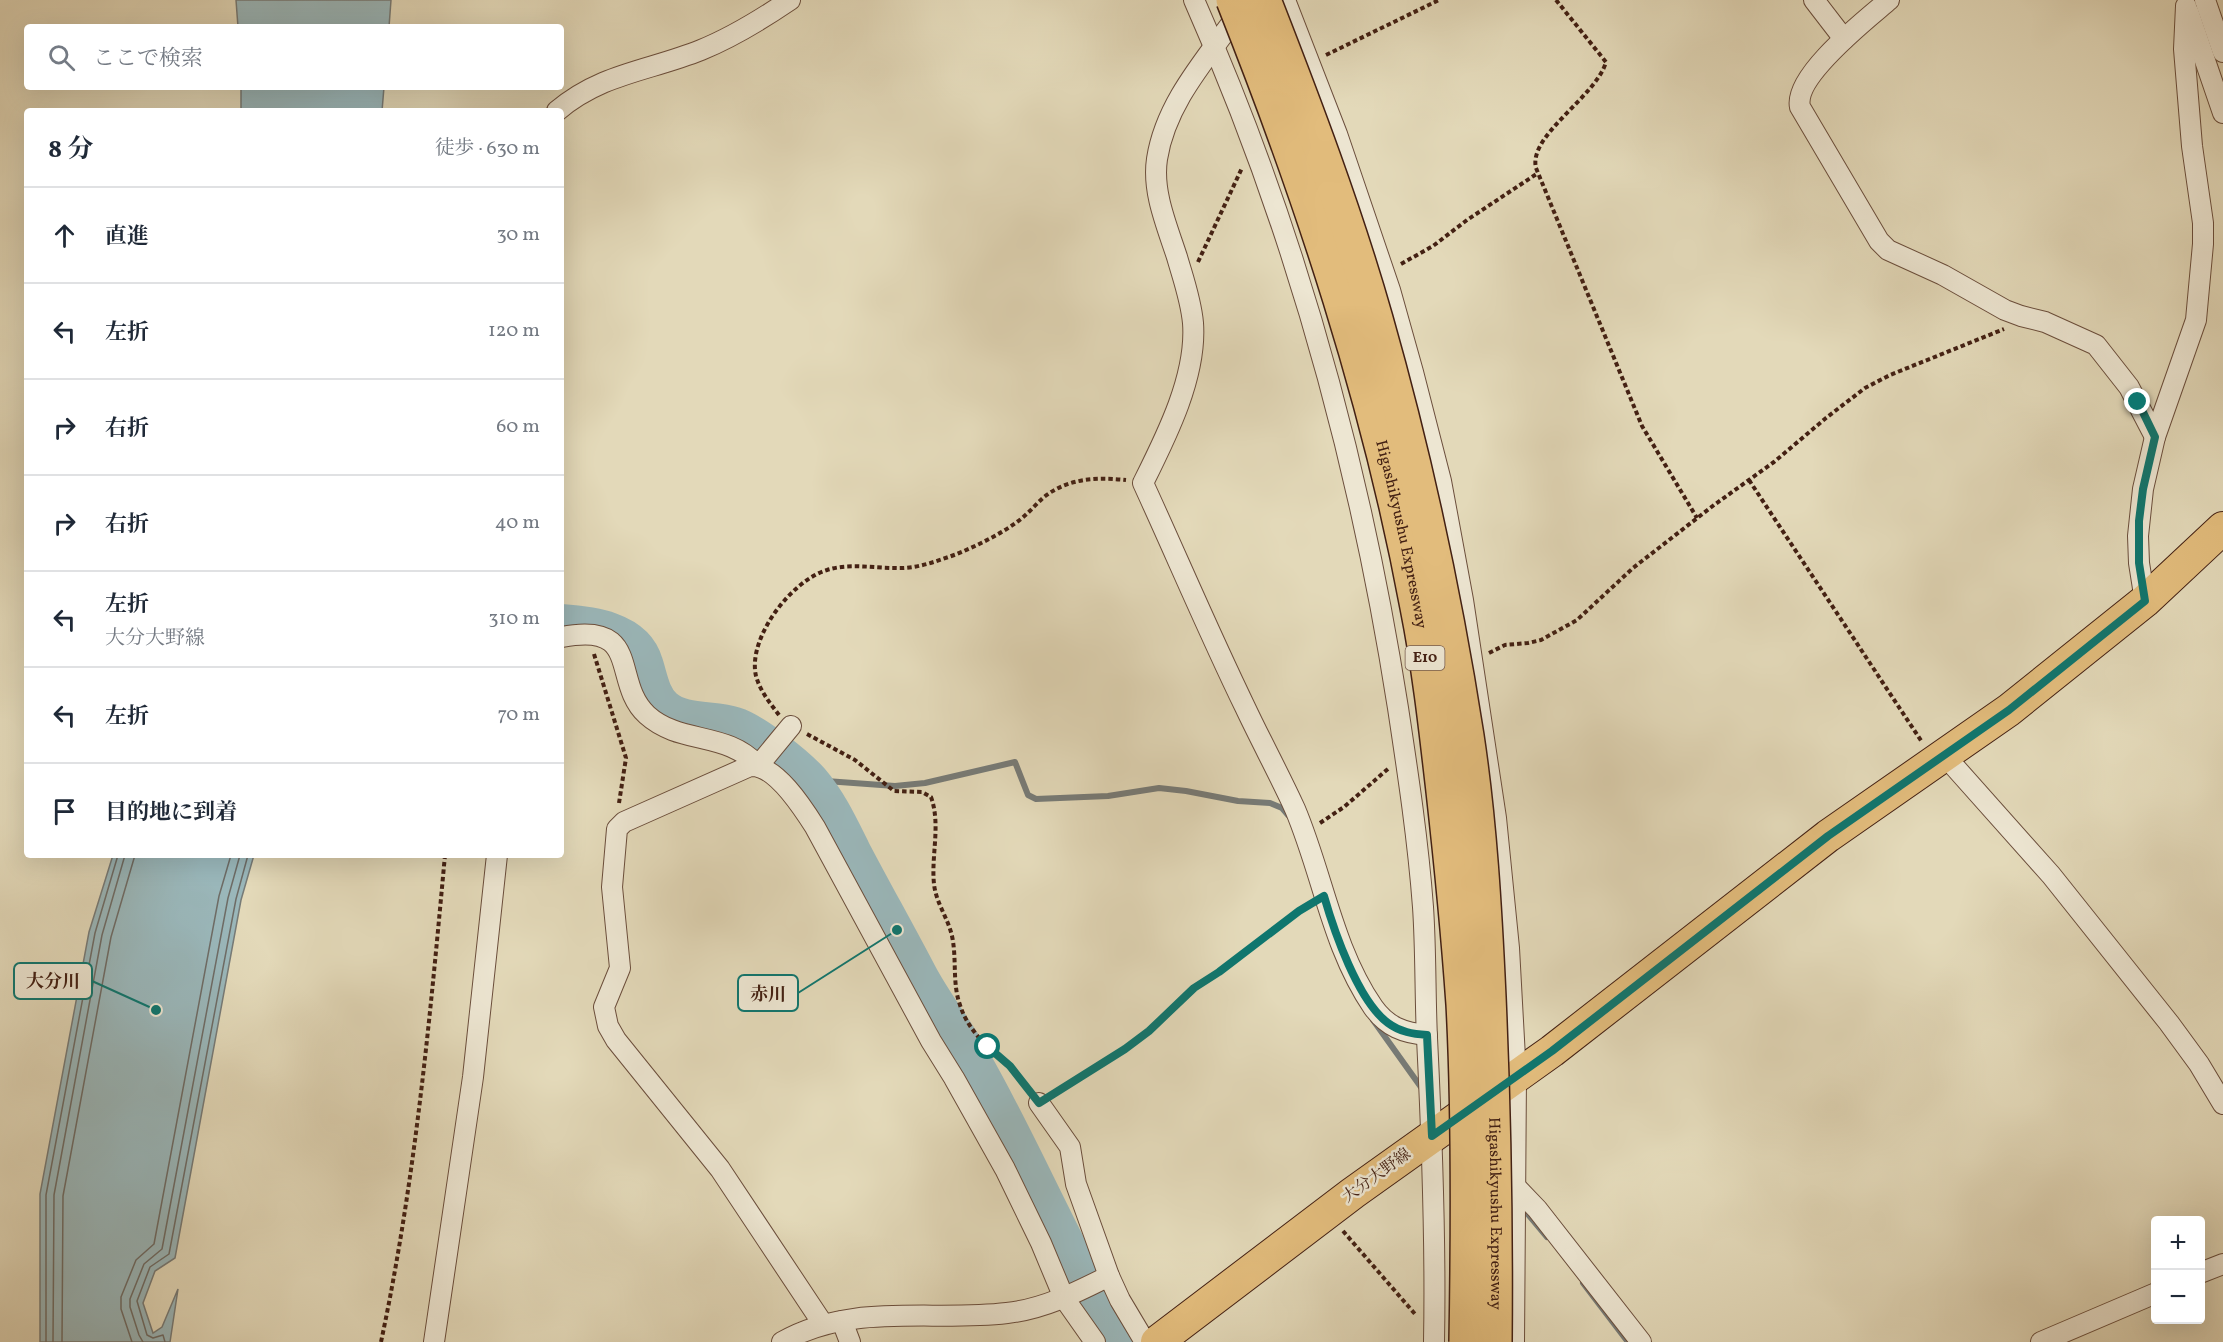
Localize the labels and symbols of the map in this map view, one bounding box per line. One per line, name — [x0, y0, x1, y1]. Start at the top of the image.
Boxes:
route end — [2124, 388, 2150, 414]
street label: Higashikyushu Expressway — [1369, 438, 1432, 631]
road number: E10 — [1406, 646, 1444, 670]
callout: 大分川 — [14, 963, 92, 999]
text: 大分川 — [26, 970, 80, 995]
callout: 赤川 — [738, 975, 798, 1011]
text: 赤川 — [750, 983, 786, 1008]
route start — [974, 1033, 1000, 1059]
street label: Higashikyushu Expressway — [1482, 1117, 1506, 1310]
street label: 大分大野線 — [1338, 1144, 1416, 1208]

